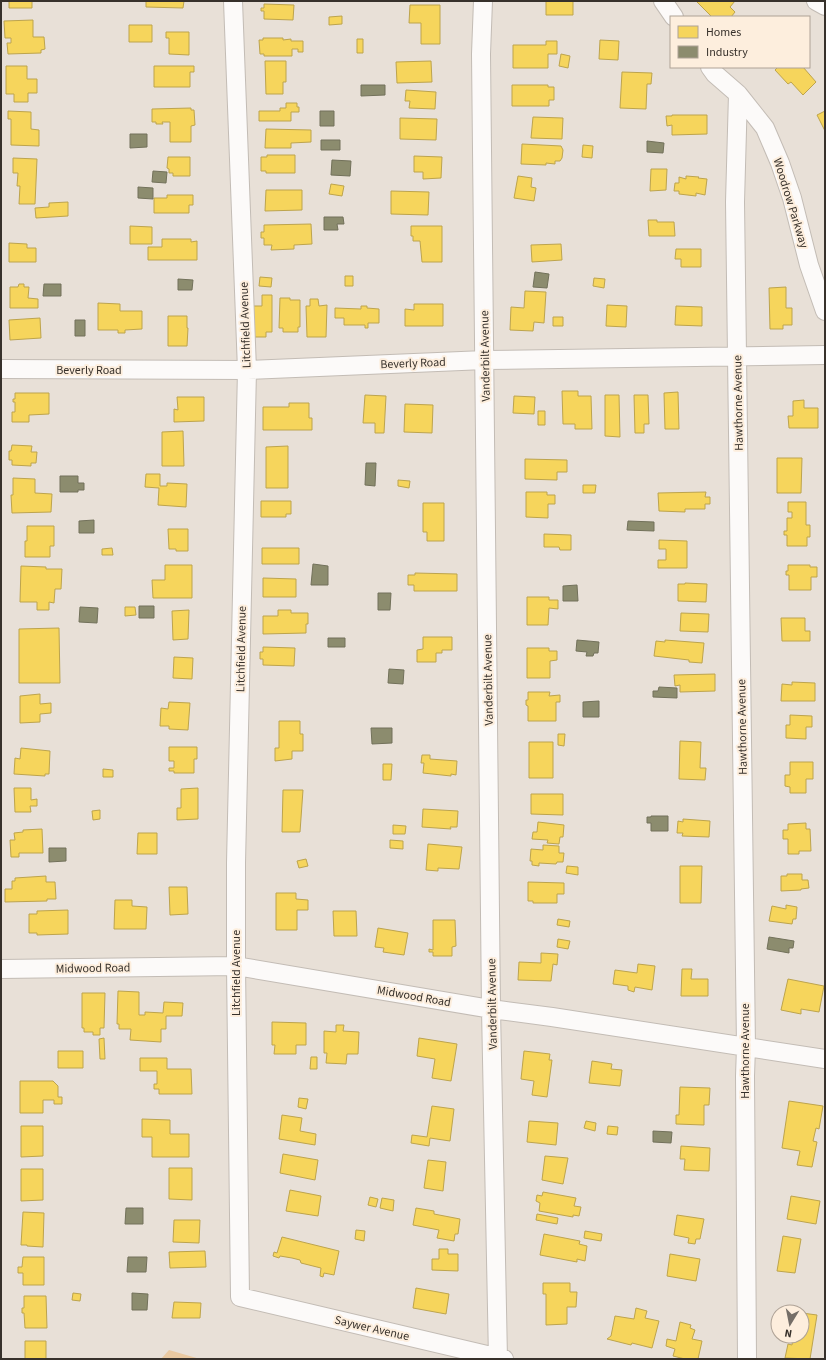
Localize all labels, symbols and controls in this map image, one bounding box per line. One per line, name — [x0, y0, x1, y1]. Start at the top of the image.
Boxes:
legend — [670, 16, 810, 68]
text: Homes — [706, 24, 741, 41]
text: Industry — [706, 44, 748, 61]
street label: Woodrow Parkway — [769, 156, 812, 251]
street label: Litchfield Avenue — [235, 282, 255, 368]
street label: Vanderbilt Avenue — [476, 310, 495, 402]
street label: Beverly Road — [380, 354, 446, 373]
street label: Hawthorne Avenue — [729, 355, 748, 451]
street label: Beverly Road — [56, 362, 122, 379]
street label: Litchfield Avenue — [232, 606, 251, 692]
street label: Vanderbilt Avenue — [479, 634, 498, 726]
street label: Hawthorne Avenue — [733, 679, 752, 775]
street label: Litchfield Avenue — [228, 930, 245, 1016]
street label: Vanderbilt Avenue — [483, 958, 502, 1050]
street label: Midwood Road — [55, 959, 131, 978]
street label: Midwood Road — [376, 982, 452, 1011]
street label: Hawthorne Avenue — [737, 1003, 754, 1099]
north arrow — [770, 1304, 810, 1344]
street label: Saywer Avenue — [333, 1312, 411, 1345]
text: N — [783, 1325, 793, 1341]

